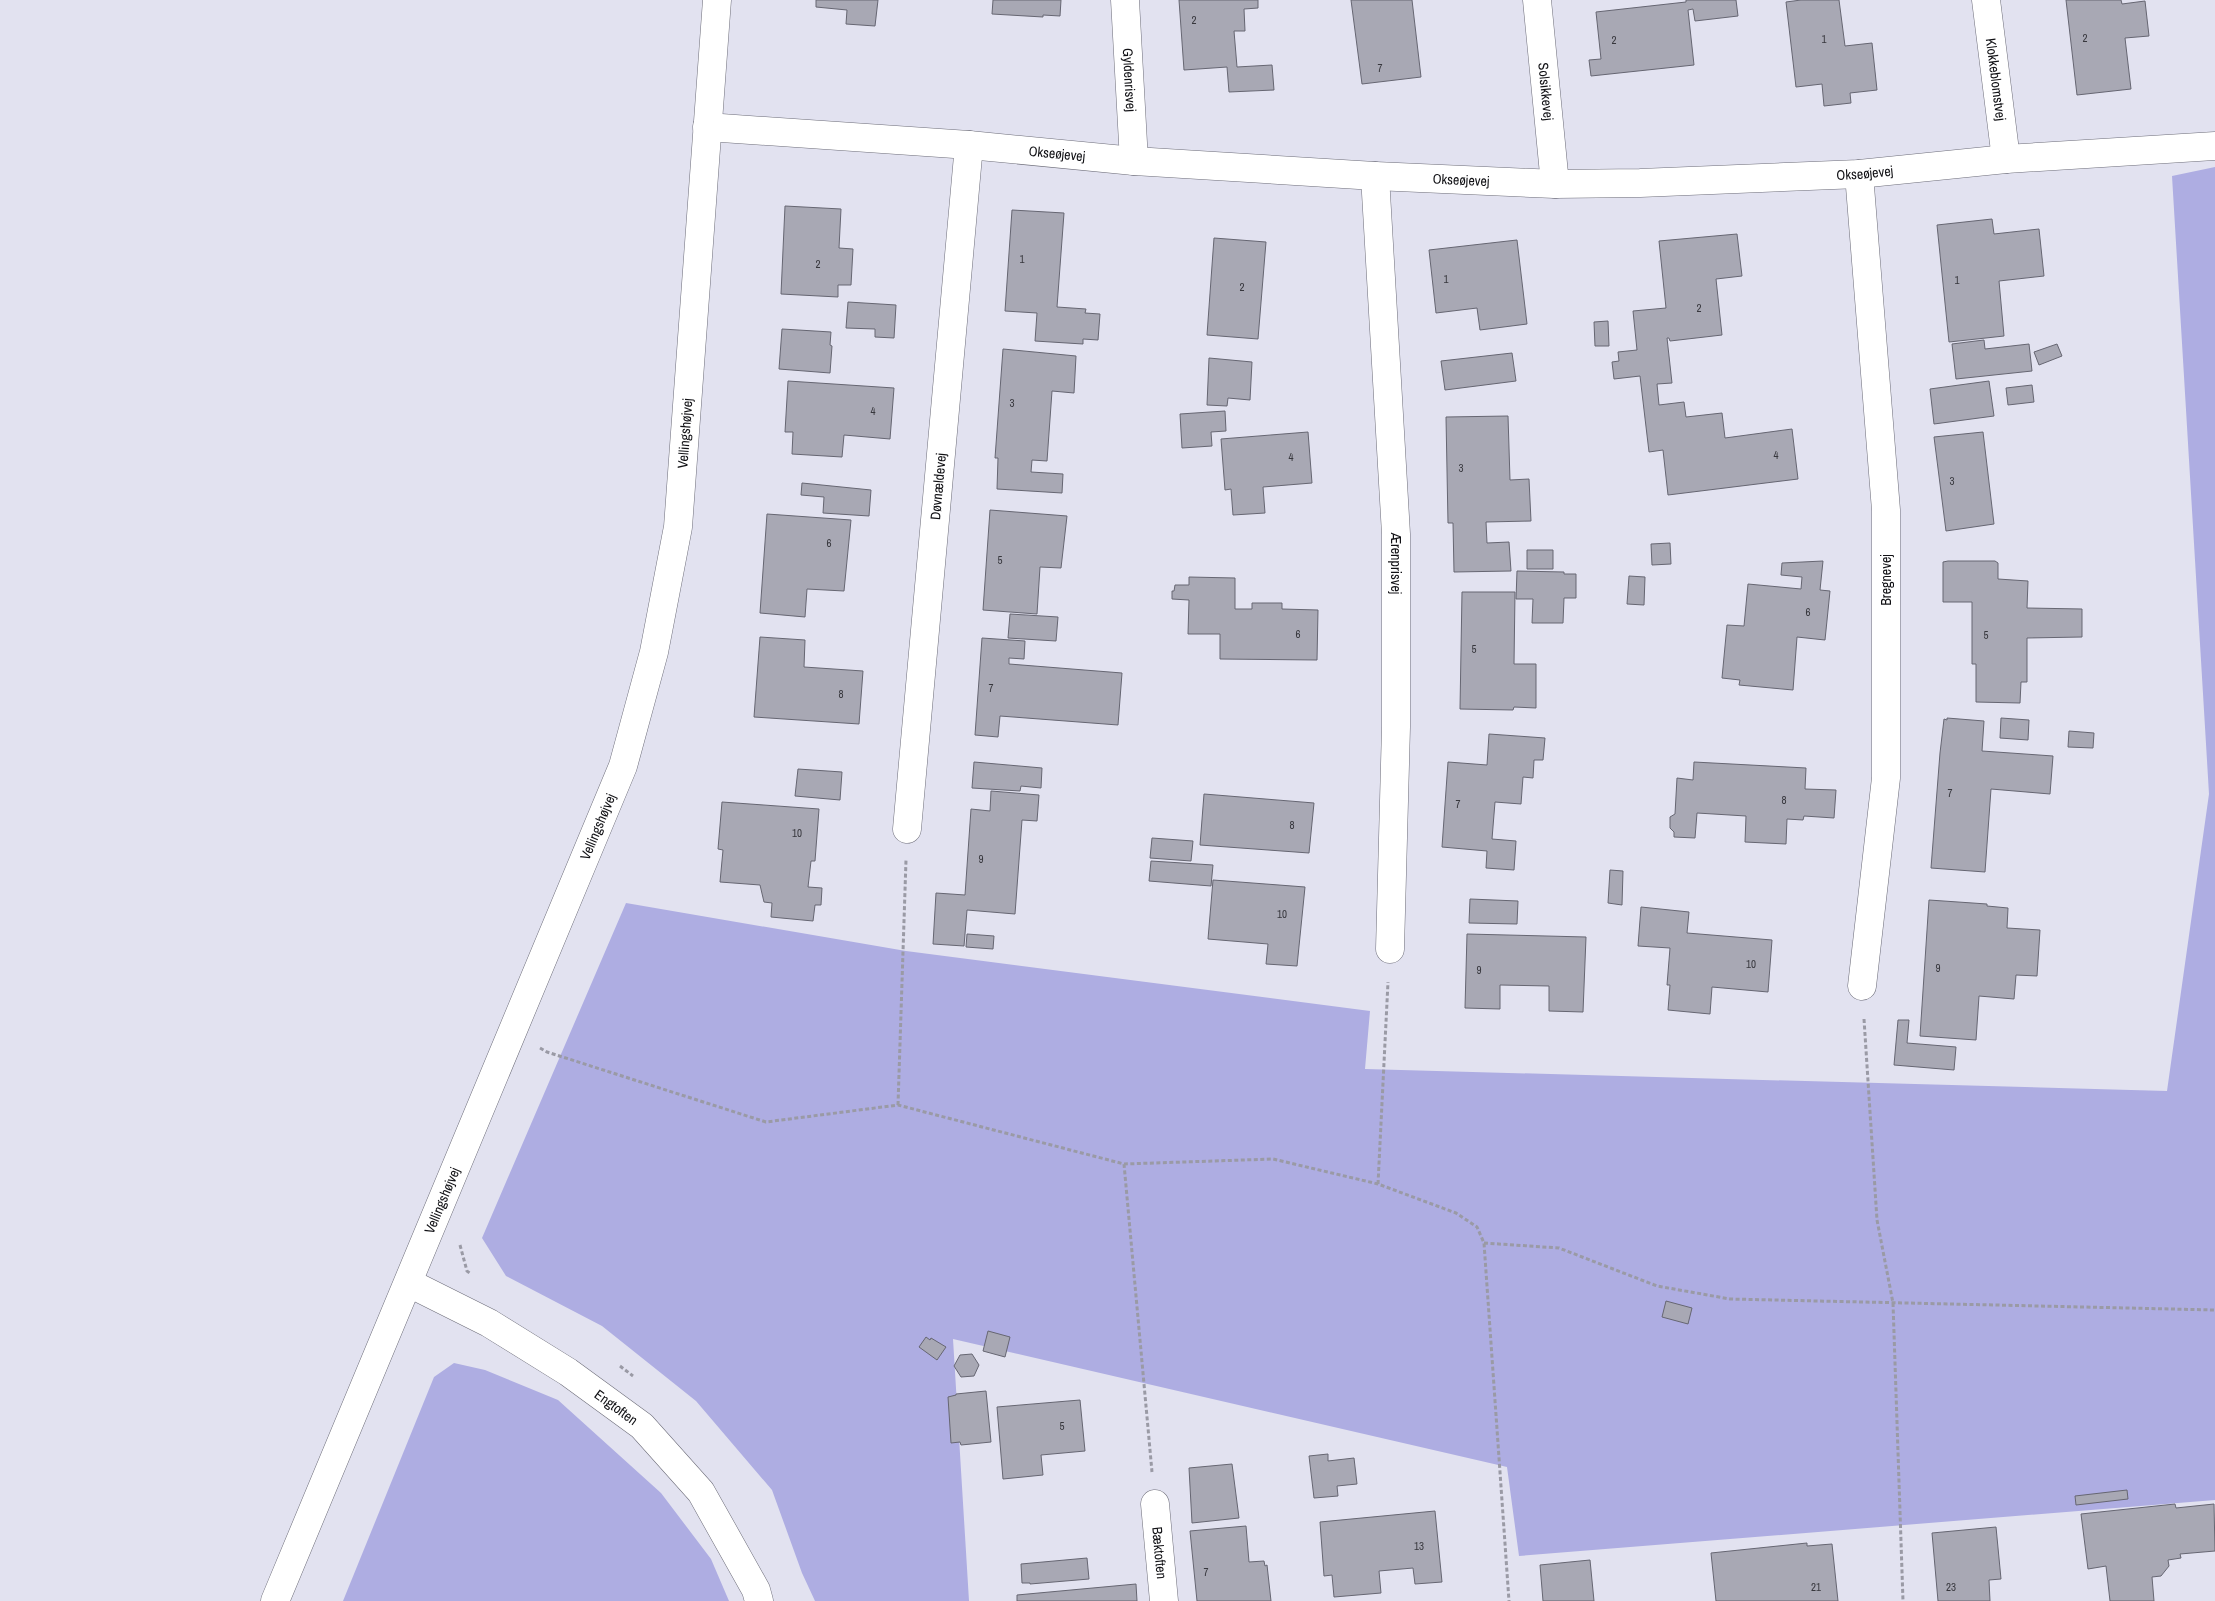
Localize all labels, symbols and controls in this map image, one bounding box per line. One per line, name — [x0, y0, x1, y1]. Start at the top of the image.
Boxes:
house number: 2 — [1191, 13, 1197, 27]
house number: 2 — [2082, 31, 2088, 45]
house number: 1 — [1821, 32, 1827, 46]
house number: 2 — [1611, 33, 1617, 47]
street label: Klokkeblomstvej — [1982, 37, 2010, 122]
street label: Gyldenrisvej — [1119, 47, 1140, 112]
house number: 7 — [1377, 61, 1383, 75]
street label: Solsikkevej — [1534, 62, 1558, 121]
street label: Okseøjevej — [1028, 142, 1086, 165]
street label: Okseøjevej — [1836, 162, 1894, 184]
street label: Okseøjevej — [1432, 170, 1490, 190]
house number: 1 — [1019, 252, 1025, 266]
house number: 2 — [815, 257, 821, 271]
house number: 1 — [1443, 272, 1449, 286]
house number: 1 — [1954, 273, 1960, 287]
house number: 2 — [1239, 280, 1245, 294]
house number: 2 — [1696, 301, 1702, 315]
house number: 3 — [1009, 396, 1015, 410]
street label: Vellingshøjvej — [673, 398, 697, 469]
house number: 4 — [870, 404, 876, 418]
house number: 4 — [1773, 448, 1779, 462]
house number: 4 — [1288, 450, 1294, 464]
street label: Døvnældevej — [926, 452, 950, 521]
house number: 3 — [1458, 461, 1464, 475]
house number: 3 — [1949, 474, 1955, 488]
street label: Ærenprisvej — [1387, 531, 1405, 594]
house number: 6 — [826, 536, 832, 550]
house number: 5 — [997, 553, 1003, 567]
street label: Bregnevej — [1877, 554, 1895, 606]
house number: 6 — [1805, 605, 1811, 619]
house number: 6 — [1295, 627, 1301, 641]
house number: 5 — [1983, 628, 1989, 642]
house number: 5 — [1471, 642, 1477, 656]
house number: 7 — [988, 681, 994, 695]
house number: 8 — [838, 687, 844, 701]
house number: 7 — [1947, 786, 1953, 800]
street label: Vellingshøjvej — [576, 791, 620, 862]
house number: 8 — [1781, 793, 1787, 807]
house number: 7 — [1455, 797, 1461, 811]
house number: 8 — [1289, 818, 1295, 832]
house number: 10 — [792, 826, 802, 840]
house number: 9 — [978, 852, 984, 866]
house number: 10 — [1277, 907, 1287, 921]
house number: 10 — [1746, 957, 1756, 971]
house number: 9 — [1935, 961, 1941, 975]
house number: 9 — [1476, 963, 1482, 977]
street label: Vellingshøjvej — [420, 1164, 464, 1236]
street label: Engtoften — [591, 1385, 641, 1429]
house number: 5 — [1059, 1419, 1065, 1433]
street label: Bæktoften — [1148, 1526, 1171, 1580]
house number: 13 — [1414, 1539, 1424, 1553]
house number: 7 — [1203, 1565, 1209, 1579]
house number: 21 — [1811, 1580, 1821, 1594]
house number: 23 — [1946, 1580, 1956, 1594]

